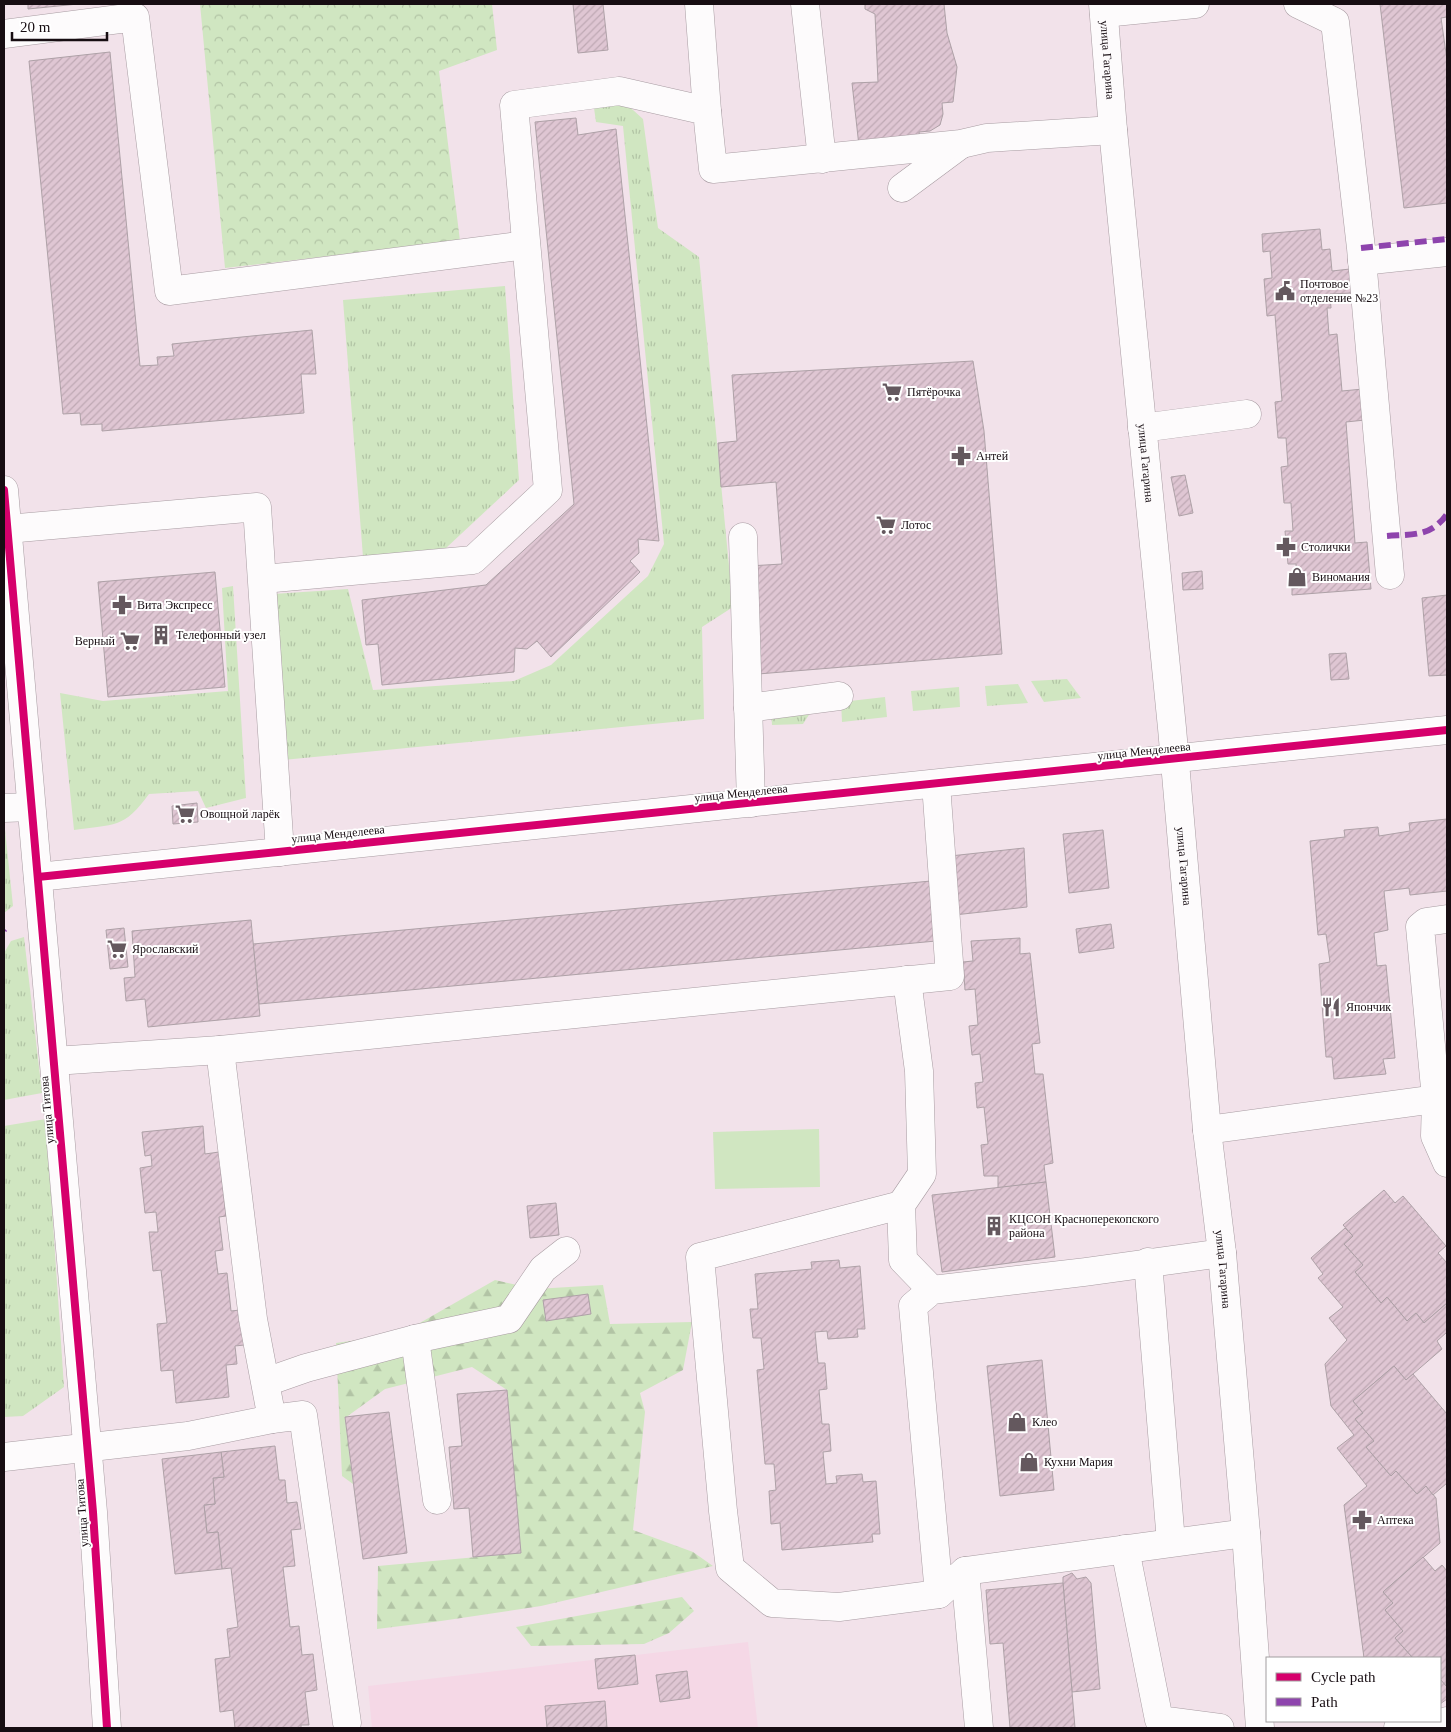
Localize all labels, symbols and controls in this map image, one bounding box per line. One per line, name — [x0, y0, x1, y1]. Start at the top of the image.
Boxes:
scale bar — [12, 10, 108, 42]
text: 20 m — [20, 19, 51, 35]
street label: улица Гагарина — [1097, 20, 1118, 100]
place label: Почтовое отделение №23 — [1300, 277, 1378, 305]
public building icon: Почтовое отделение №23 — [1274, 280, 1296, 302]
supermarket icon: Пятёрочка — [881, 381, 903, 403]
place label: Пятёрочка — [907, 385, 961, 399]
street label: улица Гагарина — [1135, 423, 1157, 504]
pharmacy icon: Антей — [950, 445, 972, 467]
place label: Антей — [976, 449, 1009, 463]
supermarket icon: Лотос — [875, 514, 897, 536]
place label: Лотос — [901, 518, 931, 532]
pharmacy icon: Столички — [1275, 536, 1297, 558]
place label: Столички — [1301, 540, 1351, 554]
shop icon: Виномания — [1286, 566, 1308, 588]
place label: Виномания — [1312, 570, 1370, 584]
pharmacy icon: Вита Экспресс — [111, 594, 133, 616]
place label: Вита Экспресс — [137, 598, 213, 612]
building icon: Телефонный узел — [150, 624, 172, 646]
place label: Телефонный узел — [176, 628, 266, 642]
supermarket icon: Верный — [119, 630, 141, 652]
place label: Верный — [75, 634, 116, 648]
street label: улица Менделеева — [1097, 739, 1192, 763]
street label: улица Менделеева — [694, 781, 789, 805]
supermarket icon: Овощной ларёк — [174, 803, 196, 825]
place label: Овощной ларёк — [200, 807, 280, 821]
street label: улица Менделеева — [291, 822, 386, 846]
street label: улица Гагарина — [1174, 826, 1194, 907]
supermarket icon: Ярославский — [106, 938, 128, 960]
place label: Ярославский — [132, 942, 199, 956]
restaurant icon: Япончик — [1320, 996, 1342, 1018]
place label: Япончик — [1346, 1000, 1391, 1014]
street label: улица Титова — [37, 1075, 57, 1144]
place label: КЦСОН Красноперекопского района — [1009, 1212, 1159, 1240]
building icon: КЦСОН Красноперекопского района — [983, 1215, 1005, 1237]
street label: улица Гагарина — [1212, 1229, 1234, 1310]
shop icon: Клео — [1006, 1411, 1028, 1433]
place label: Клео — [1032, 1415, 1057, 1429]
shop icon: Кухни Мария — [1018, 1451, 1040, 1473]
place label: Кухни Мария — [1044, 1455, 1113, 1469]
street label: улица Титова — [73, 1478, 91, 1547]
pharmacy icon: Аптека — [1351, 1509, 1373, 1531]
place label: Аптека — [1377, 1513, 1414, 1527]
legend — [1266, 1657, 1441, 1722]
text: Cycle path — [1311, 1669, 1376, 1685]
text: Path — [1311, 1694, 1338, 1710]

